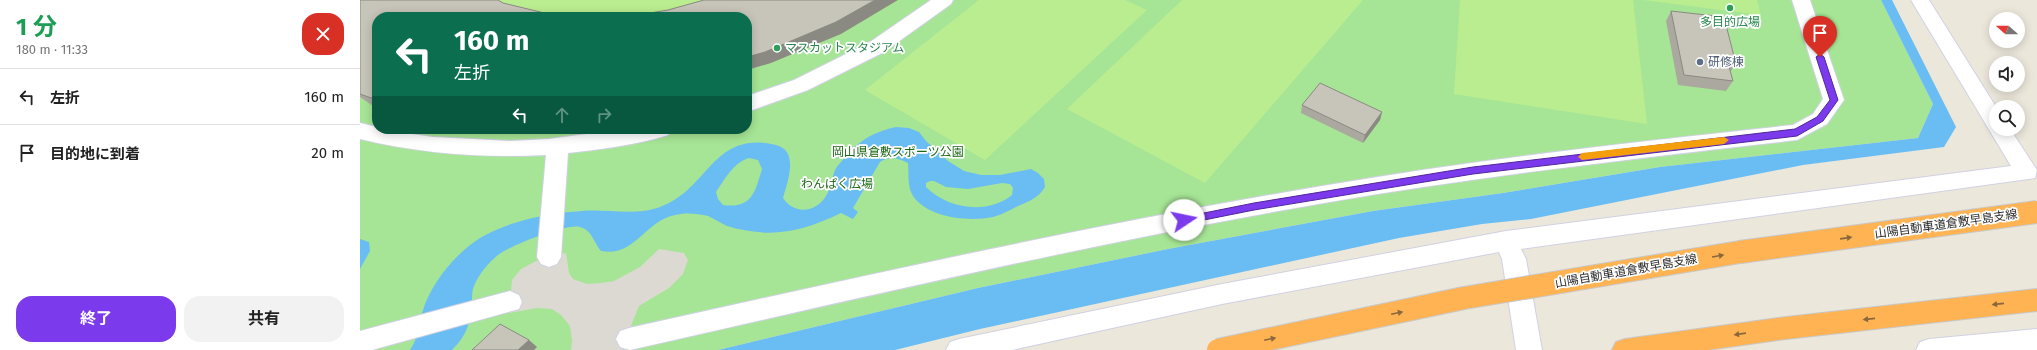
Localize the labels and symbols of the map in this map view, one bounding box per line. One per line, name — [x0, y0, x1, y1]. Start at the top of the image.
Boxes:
marker: 多目的広場 — [1725, 3, 1735, 13]
north arrow — [1989, 12, 2025, 48]
place label: 多目的広場 — [1700, 15, 1760, 29]
pin — [1803, 16, 1837, 57]
place label: マスカットスタジアム — [785, 41, 904, 55]
marker: マスカットスタジアム — [772, 43, 782, 53]
place label: 研修棟 — [1708, 55, 1744, 69]
marker: 研修棟 — [1695, 57, 1705, 67]
park label: 岡山県倉敷スポーツ公園 — [832, 145, 964, 159]
park label: わんぱく広場 — [801, 177, 873, 191]
position arrow — [1163, 199, 1205, 241]
street label: 山陽自動車道倉敷早島支線 — [1874, 207, 2018, 241]
one-way arrow — [1840, 234, 1853, 241]
street label: 山陽自動車道倉敷早島支線 — [1554, 252, 1698, 290]
one-way arrow — [1712, 253, 1724, 259]
one-way arrow — [1992, 301, 2004, 308]
one-way arrow — [1391, 309, 1403, 315]
one-way arrow — [1863, 315, 1875, 322]
one-way arrow — [1734, 331, 1746, 337]
one-way arrow — [1263, 336, 1276, 342]

